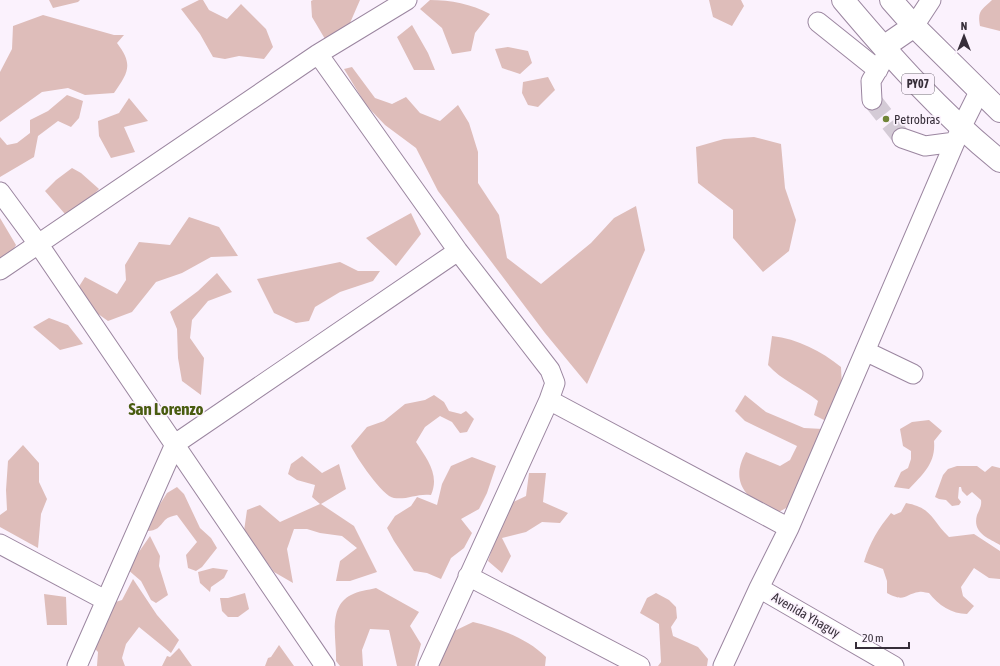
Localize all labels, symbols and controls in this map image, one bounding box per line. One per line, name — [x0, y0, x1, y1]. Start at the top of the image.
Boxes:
north arrow — [944, 16, 984, 56]
text: N — [961, 20, 967, 32]
road number: PY07 — [902, 74, 934, 94]
place label: Petrobras — [894, 112, 941, 127]
marker: Petrobras — [881, 114, 891, 124]
district label: San Lorenzo — [128, 399, 204, 419]
street label: Avenida Yhaguy — [769, 589, 843, 641]
scale bar — [856, 624, 909, 650]
text: 20 m — [862, 631, 884, 645]

